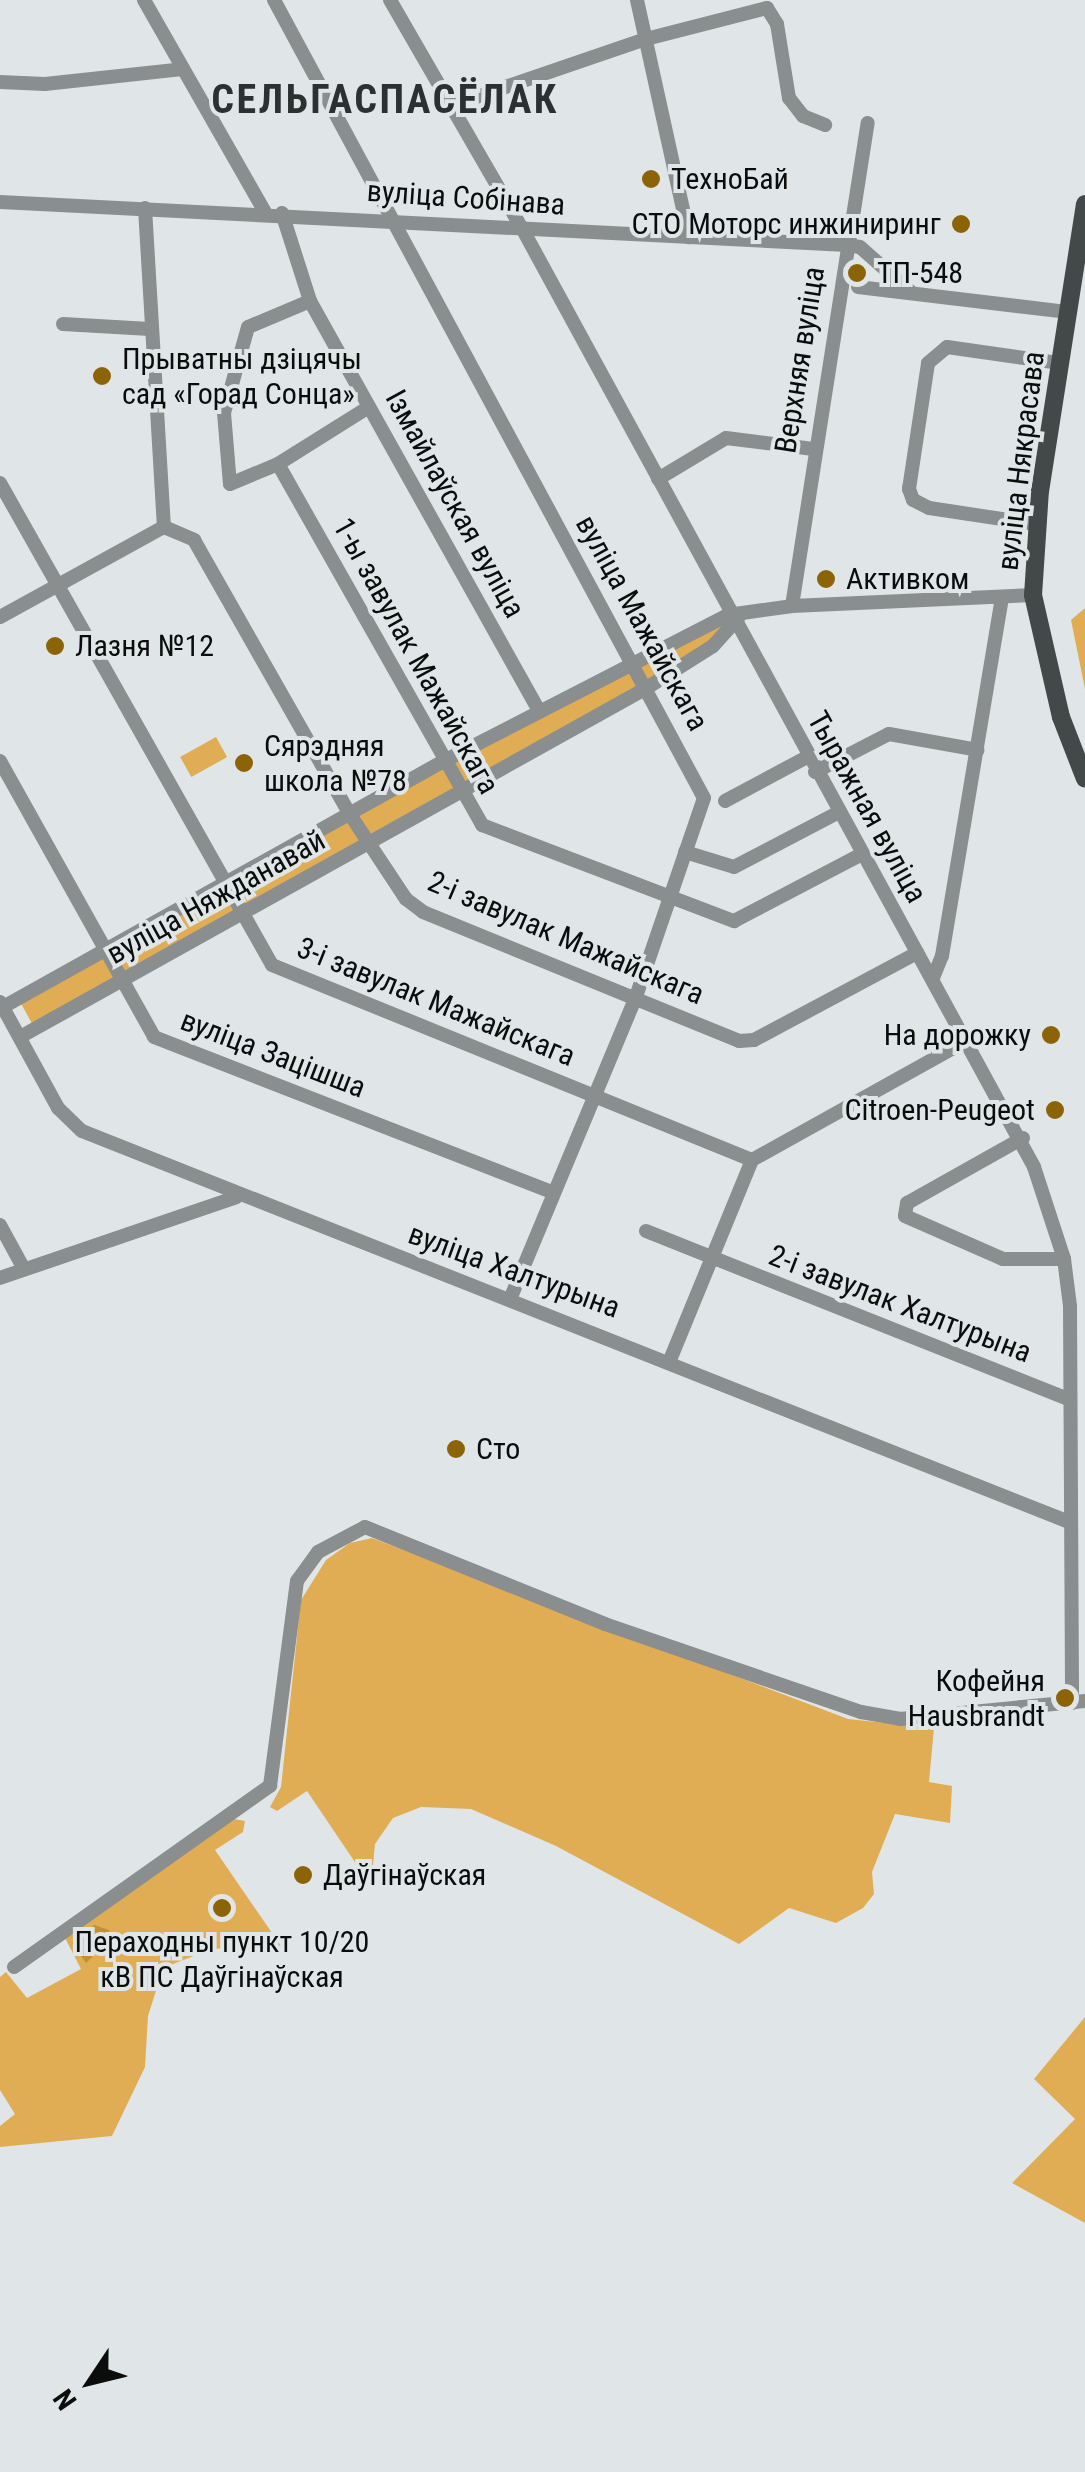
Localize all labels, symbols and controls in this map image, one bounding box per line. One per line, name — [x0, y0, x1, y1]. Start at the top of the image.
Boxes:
district label: СЕЛЬГАСПАСЁЛАК — [211, 76, 559, 124]
place label: ТехноБай — [671, 161, 789, 197]
marker: ТехноБай — [640, 168, 662, 190]
street label: вуліца Собінава — [366, 173, 566, 223]
place label: СТО Моторс инжиниринг — [631, 206, 941, 242]
marker: СТО Моторс инжиниринг — [950, 213, 972, 235]
place label: ТП-548 — [877, 255, 963, 291]
marker: ТП-548 — [846, 262, 868, 284]
street label: Верхняя вуліца — [767, 264, 833, 456]
place label: Прыватны дзіцячы сад «Горад Сонца» — [122, 341, 362, 412]
street label: вуліца Някрасава — [990, 349, 1052, 573]
marker: Прыватны дзіцячы сад «Горад Сонца» — [91, 365, 113, 387]
street label: Ізмайлаўская вуліца — [377, 384, 533, 624]
street label: вуліца Мажайскага — [568, 509, 716, 737]
street label: 1-ы завулак Мажайскага — [325, 512, 507, 800]
place label: Активком — [846, 561, 969, 597]
marker: Активком — [815, 568, 837, 590]
place label: Лазня №12 — [75, 628, 214, 664]
marker: Лазня №12 — [44, 635, 66, 657]
street label: Тыражная вуліца — [800, 705, 934, 909]
place label: Сярэдняя школа №78 — [264, 728, 407, 798]
marker: Сярэдняя школа №78 — [233, 752, 255, 774]
street label: вуліца Няжданавай — [101, 822, 331, 972]
street label: 2-і завулак Мажайскага — [423, 864, 709, 1012]
street label: 3-і завулак Мажайскага — [292, 930, 580, 1074]
street label: вуліца Зацішша — [175, 1002, 371, 1106]
place label: На дорожку — [884, 1017, 1031, 1053]
marker: На дорожку — [1040, 1024, 1062, 1046]
place label: Citroen-Peugeot — [844, 1092, 1035, 1128]
marker: Citroen-Peugeot — [1044, 1099, 1066, 1121]
street label: вуліца Халтурына — [403, 1216, 625, 1326]
street label: 2-і завулак Халтурына — [764, 1237, 1036, 1371]
place label: Сто — [476, 1431, 520, 1467]
marker: Сто — [445, 1438, 467, 1460]
place label: Кофейня Hausbrandt — [908, 1663, 1045, 1734]
marker: Кофейня Hausbrandt — [1054, 1687, 1076, 1709]
place label: Даўгінаўская — [323, 1857, 486, 1893]
marker: Даўгінаўская — [292, 1864, 314, 1886]
marker: Пераходны пункт 10/20 кВ ПС Даўгінаўская — [211, 1897, 233, 1919]
place label: Пераходны пункт 10/20 кВ ПС Даўгінаўская — [75, 1924, 369, 1994]
north arrow — [40, 2332, 140, 2432]
text: N — [47, 2383, 83, 2416]

